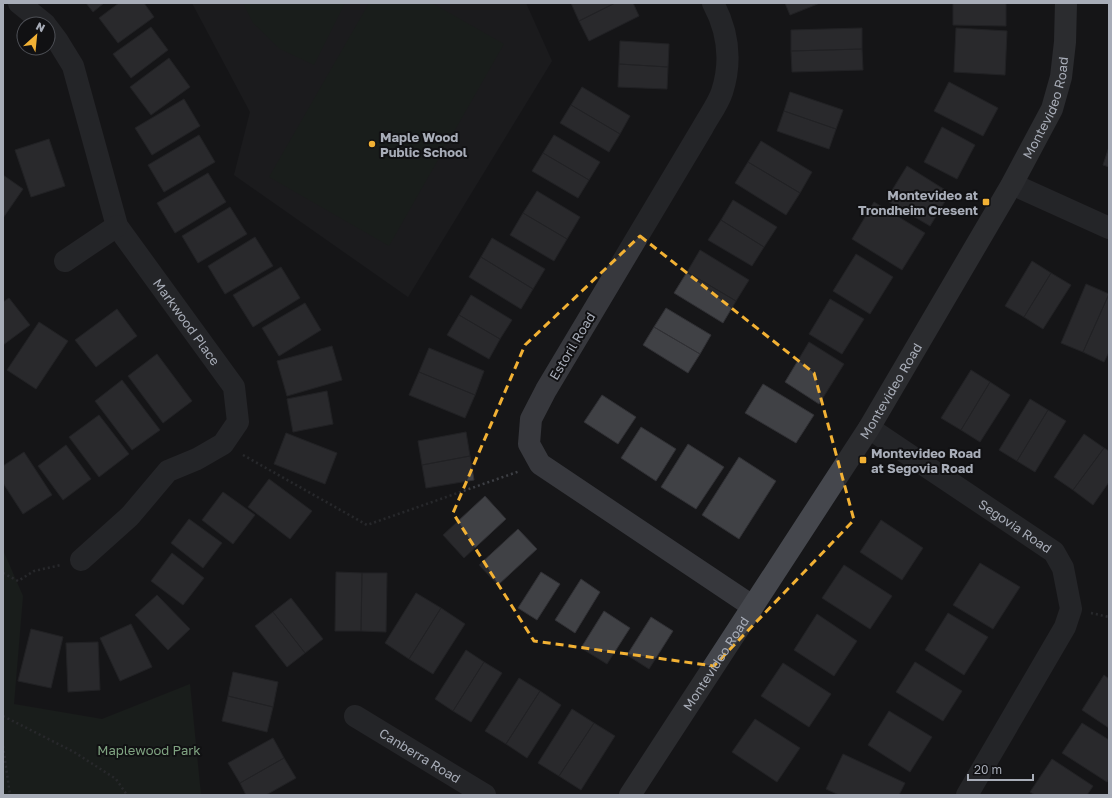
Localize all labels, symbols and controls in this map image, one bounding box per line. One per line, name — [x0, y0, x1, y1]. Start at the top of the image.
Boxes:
north arrow — [16, 16, 56, 56]
text: N — [34, 19, 47, 34]
street label: Montevideo Road — [1019, 56, 1071, 161]
place label: Maple Wood Public School — [380, 129, 468, 160]
marker: Maple Wood Public School — [367, 139, 377, 149]
place label: Montevideo at Trondheim Cresent — [858, 187, 978, 218]
marker: Montevideo at Trondheim Cresent — [981, 197, 991, 207]
street label: Markwood Place — [150, 275, 223, 368]
street label: Estoril Road — [546, 309, 598, 383]
street label: Montevideo Road — [856, 340, 925, 442]
place label: Montevideo Road at Segovia Road — [871, 445, 981, 476]
marker: Montevideo Road at Segovia Road — [858, 455, 868, 465]
street label: Segovia Road — [976, 496, 1055, 556]
street label: Montevideo Road — [679, 614, 752, 713]
street label: Canberra Road — [376, 725, 464, 786]
park label: Maplewood Park — [97, 742, 201, 758]
scale bar — [968, 756, 1033, 782]
text: 20 m — [974, 762, 1002, 777]

